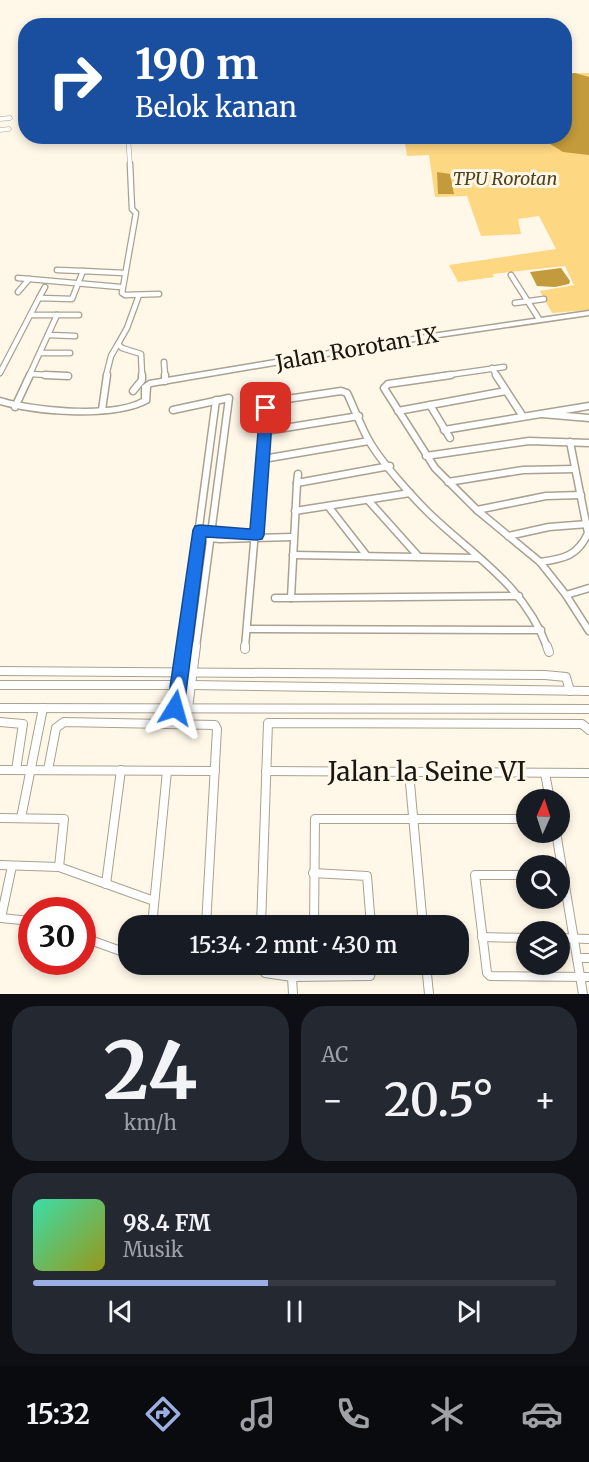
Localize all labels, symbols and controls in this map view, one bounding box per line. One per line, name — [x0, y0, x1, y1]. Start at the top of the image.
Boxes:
text: 190 m — [135, 38, 258, 90]
icon: right — [36, 42, 114, 120]
text: Belok kanan — [135, 90, 297, 124]
park label: TPU Rorotan — [453, 167, 557, 190]
street label: Jalan Rorotan IX — [273, 321, 440, 376]
pin — [240, 382, 291, 433]
icon: arrive — [249, 391, 282, 424]
position arrow — [143, 676, 207, 740]
street label: Jalan la Seine VI — [327, 755, 526, 788]
north arrow — [516, 789, 570, 843]
map controls — [516, 789, 570, 975]
button: search — [516, 855, 570, 909]
speed limit sign: 30 — [18, 897, 96, 975]
button: layers — [516, 921, 570, 975]
text: 15:34 · 2 mnt · 430 m — [189, 931, 398, 959]
text: 24 — [103, 1022, 197, 1120]
text: AC — [322, 1042, 348, 1067]
text: 20.5° — [384, 1072, 494, 1128]
text: − — [322, 1080, 344, 1121]
text: + — [534, 1080, 556, 1121]
text: km/h — [124, 1110, 177, 1135]
text: 98.4 FM — [123, 1209, 211, 1237]
text: Musik — [123, 1237, 183, 1262]
icon: previous — [104, 1295, 137, 1328]
icon: pause — [278, 1295, 311, 1328]
icon: next — [452, 1295, 485, 1328]
icon: directions — [142, 1393, 184, 1435]
icon: music — [237, 1393, 279, 1435]
icon: phone — [332, 1393, 374, 1435]
icon: climate — [426, 1393, 468, 1435]
icon: car — [521, 1393, 563, 1435]
text: 15:32 — [26, 1397, 90, 1431]

